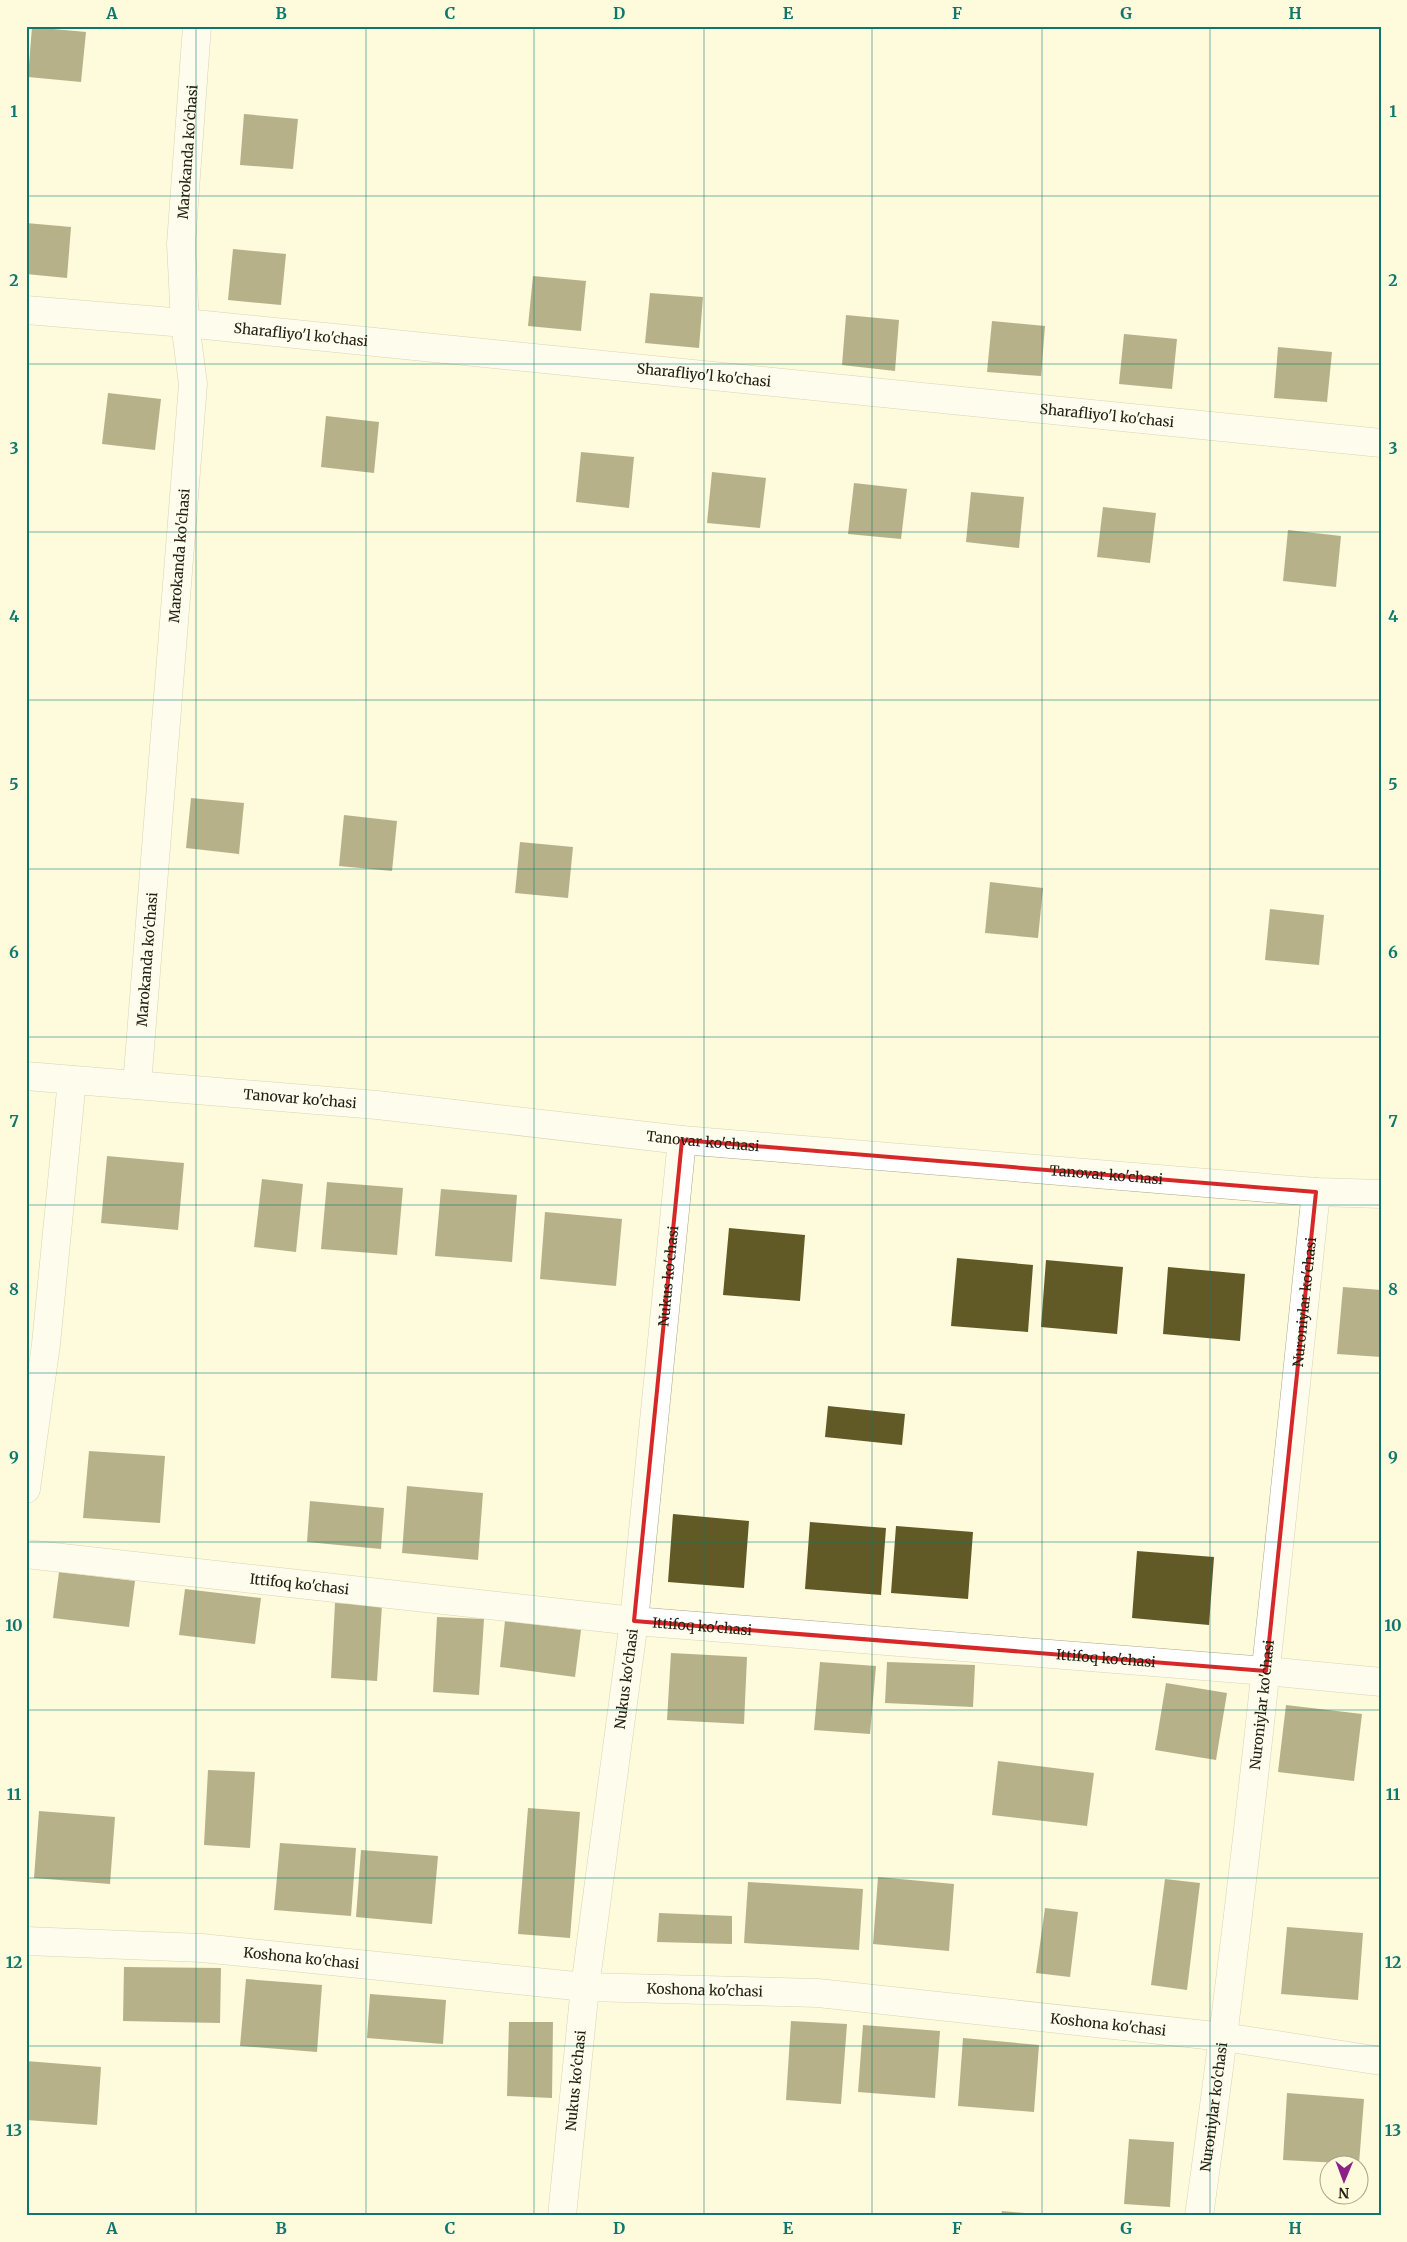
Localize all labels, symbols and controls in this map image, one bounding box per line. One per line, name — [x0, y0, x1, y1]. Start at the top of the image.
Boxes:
text: A — [105, 3, 118, 23]
text: B — [275, 3, 287, 23]
text: C — [445, 3, 455, 23]
text: D — [613, 3, 625, 23]
text: E — [783, 3, 794, 23]
text: F — [952, 3, 962, 23]
text: G — [1120, 3, 1132, 23]
text: H — [1288, 3, 1302, 23]
street label: Marokanda ko'chasi — [174, 84, 202, 220]
text: 1 — [10, 101, 18, 121]
text: 1 — [1389, 101, 1397, 121]
text: 2 — [9, 270, 19, 290]
text: 2 — [1388, 270, 1398, 290]
street label: Sharafliyo'l ko'chasi — [233, 319, 369, 350]
street label: Sharafliyo'l ko'chasi — [636, 359, 772, 391]
street label: Sharafliyo'l ko'chasi — [1039, 400, 1175, 431]
text: 3 — [9, 438, 19, 458]
text: 3 — [1388, 438, 1398, 458]
street label: Marokanda ko'chasi — [165, 487, 194, 624]
text: 4 — [9, 606, 19, 626]
text: 4 — [1388, 606, 1398, 626]
text: 5 — [9, 774, 19, 794]
text: 5 — [1388, 774, 1398, 794]
street label: Marokanda ko'chasi — [133, 891, 161, 1027]
text: 6 — [9, 942, 19, 962]
text: 6 — [1388, 942, 1398, 962]
street label: Tanovar ko'chasi — [243, 1085, 358, 1112]
text: 7 — [9, 1111, 19, 1131]
text: 7 — [1388, 1111, 1398, 1131]
street label: Tanovar ko'chasi — [645, 1127, 761, 1155]
street label: Tanovar ko'chasi — [1049, 1161, 1164, 1188]
street label: Nukus ko'chasi — [654, 1224, 682, 1327]
street label: Nuroniylar ko'chasi — [1289, 1236, 1320, 1368]
text: 8 — [9, 1279, 19, 1299]
text: 8 — [1388, 1279, 1398, 1299]
text: 9 — [9, 1447, 19, 1467]
text: 9 — [1388, 1447, 1398, 1467]
street label: Ittifoq ko'chasi — [249, 1570, 350, 1599]
street label: Ittifoq ko'chasi — [652, 1613, 753, 1639]
text: 10 — [5, 1615, 23, 1635]
text: 10 — [1384, 1615, 1402, 1635]
street label: Nukus ko'chasi — [611, 1627, 642, 1730]
street label: Nuroniylar ko'chasi — [1246, 1639, 1278, 1771]
street label: Ittifoq ko'chasi — [1055, 1645, 1157, 1671]
text: 11 — [7, 1784, 22, 1804]
text: 11 — [1386, 1784, 1401, 1804]
street label: Koshona ko'chasi — [243, 1943, 361, 1973]
text: 12 — [6, 1952, 22, 1972]
text: 12 — [1385, 1952, 1401, 1972]
street label: Koshona ko'chasi — [646, 1980, 764, 2001]
street label: Koshona ko'chasi — [1049, 2009, 1167, 2040]
street label: Nukus ko'chasi — [562, 2029, 590, 2132]
street label: Nuroniylar ko'chasi — [1196, 2041, 1231, 2173]
text: 13 — [6, 2120, 22, 2140]
text: 13 — [1385, 2120, 1401, 2140]
north arrow — [1320, 2154, 1370, 2204]
text: N — [1338, 2184, 1349, 2202]
text: A — [105, 2218, 118, 2238]
text: B — [275, 2218, 287, 2238]
text: C — [445, 2218, 455, 2238]
text: D — [613, 2218, 625, 2238]
text: E — [783, 2218, 794, 2238]
text: F — [952, 2218, 962, 2238]
text: G — [1120, 2218, 1132, 2238]
text: H — [1288, 2218, 1302, 2238]

